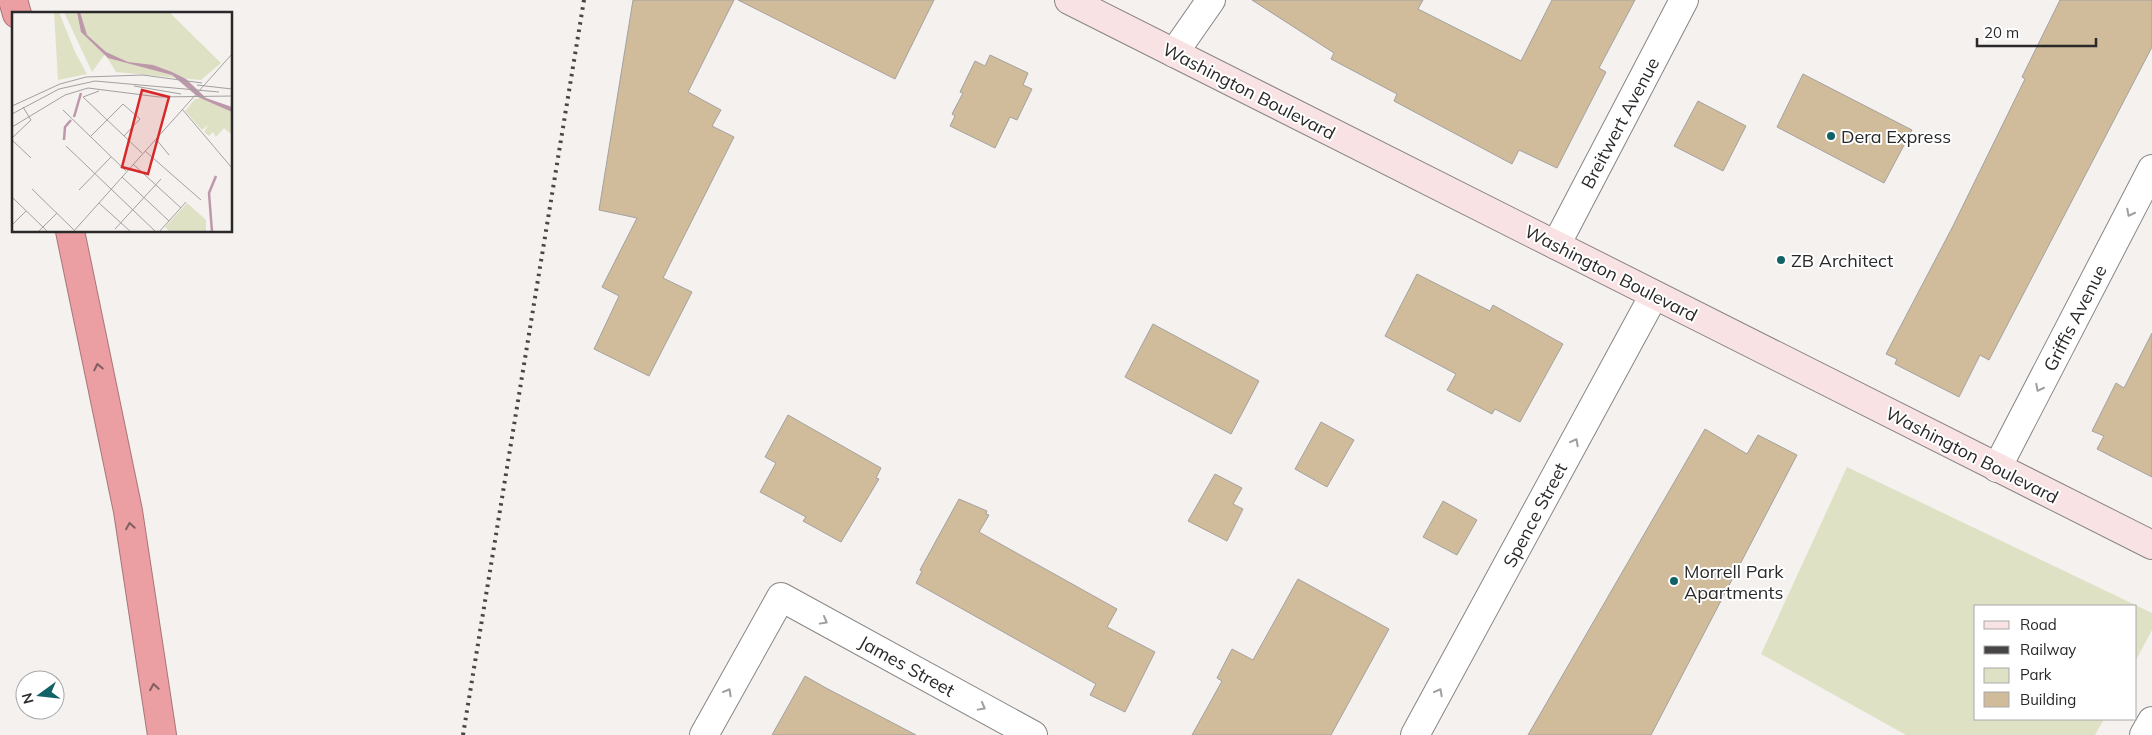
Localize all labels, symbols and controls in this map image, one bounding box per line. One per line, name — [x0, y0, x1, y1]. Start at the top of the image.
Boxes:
inset map — [12, 12, 232, 232]
scale bar — [1977, 15, 2096, 47]
text: 20 m — [1984, 23, 2019, 42]
street label: Washington Boulevard — [1159, 37, 1339, 145]
street label: Breitwert Avenue — [1576, 54, 1664, 192]
place label: Dera Express — [1841, 125, 1951, 148]
marker: Dera Express — [1825, 130, 1837, 142]
one-way arrow — [2126, 207, 2136, 216]
street label: Washington Boulevard — [1521, 219, 1701, 327]
place label: ZB Architect — [1791, 249, 1893, 272]
marker: ZB Architect — [1775, 254, 1787, 266]
street label: Griffis Avenue — [2038, 261, 2112, 375]
one-way arrow — [93, 362, 104, 371]
one-way arrow — [2035, 383, 2045, 392]
street label: Washington Boulevard — [1882, 401, 2062, 509]
one-way arrow — [1568, 438, 1578, 447]
street label: Spence Street — [1498, 459, 1572, 571]
one-way arrow — [125, 522, 136, 530]
place label: Morrell Park Apartments — [1684, 560, 1784, 604]
marker: Morrell Park Apartments — [1668, 575, 1680, 587]
legend — [1974, 605, 2137, 720]
one-way arrow — [818, 614, 827, 624]
text: Road — [2020, 615, 2057, 634]
street label: James Street — [855, 630, 959, 702]
text: Railway — [2020, 640, 2076, 659]
text: Park — [2020, 665, 2052, 684]
north arrow — [15, 670, 65, 720]
one-way arrow — [150, 682, 160, 691]
one-way arrow — [1433, 688, 1443, 697]
one-way arrow — [722, 689, 732, 698]
text: Building — [2020, 690, 2076, 709]
text: N — [17, 691, 38, 706]
one-way arrow — [976, 701, 985, 711]

